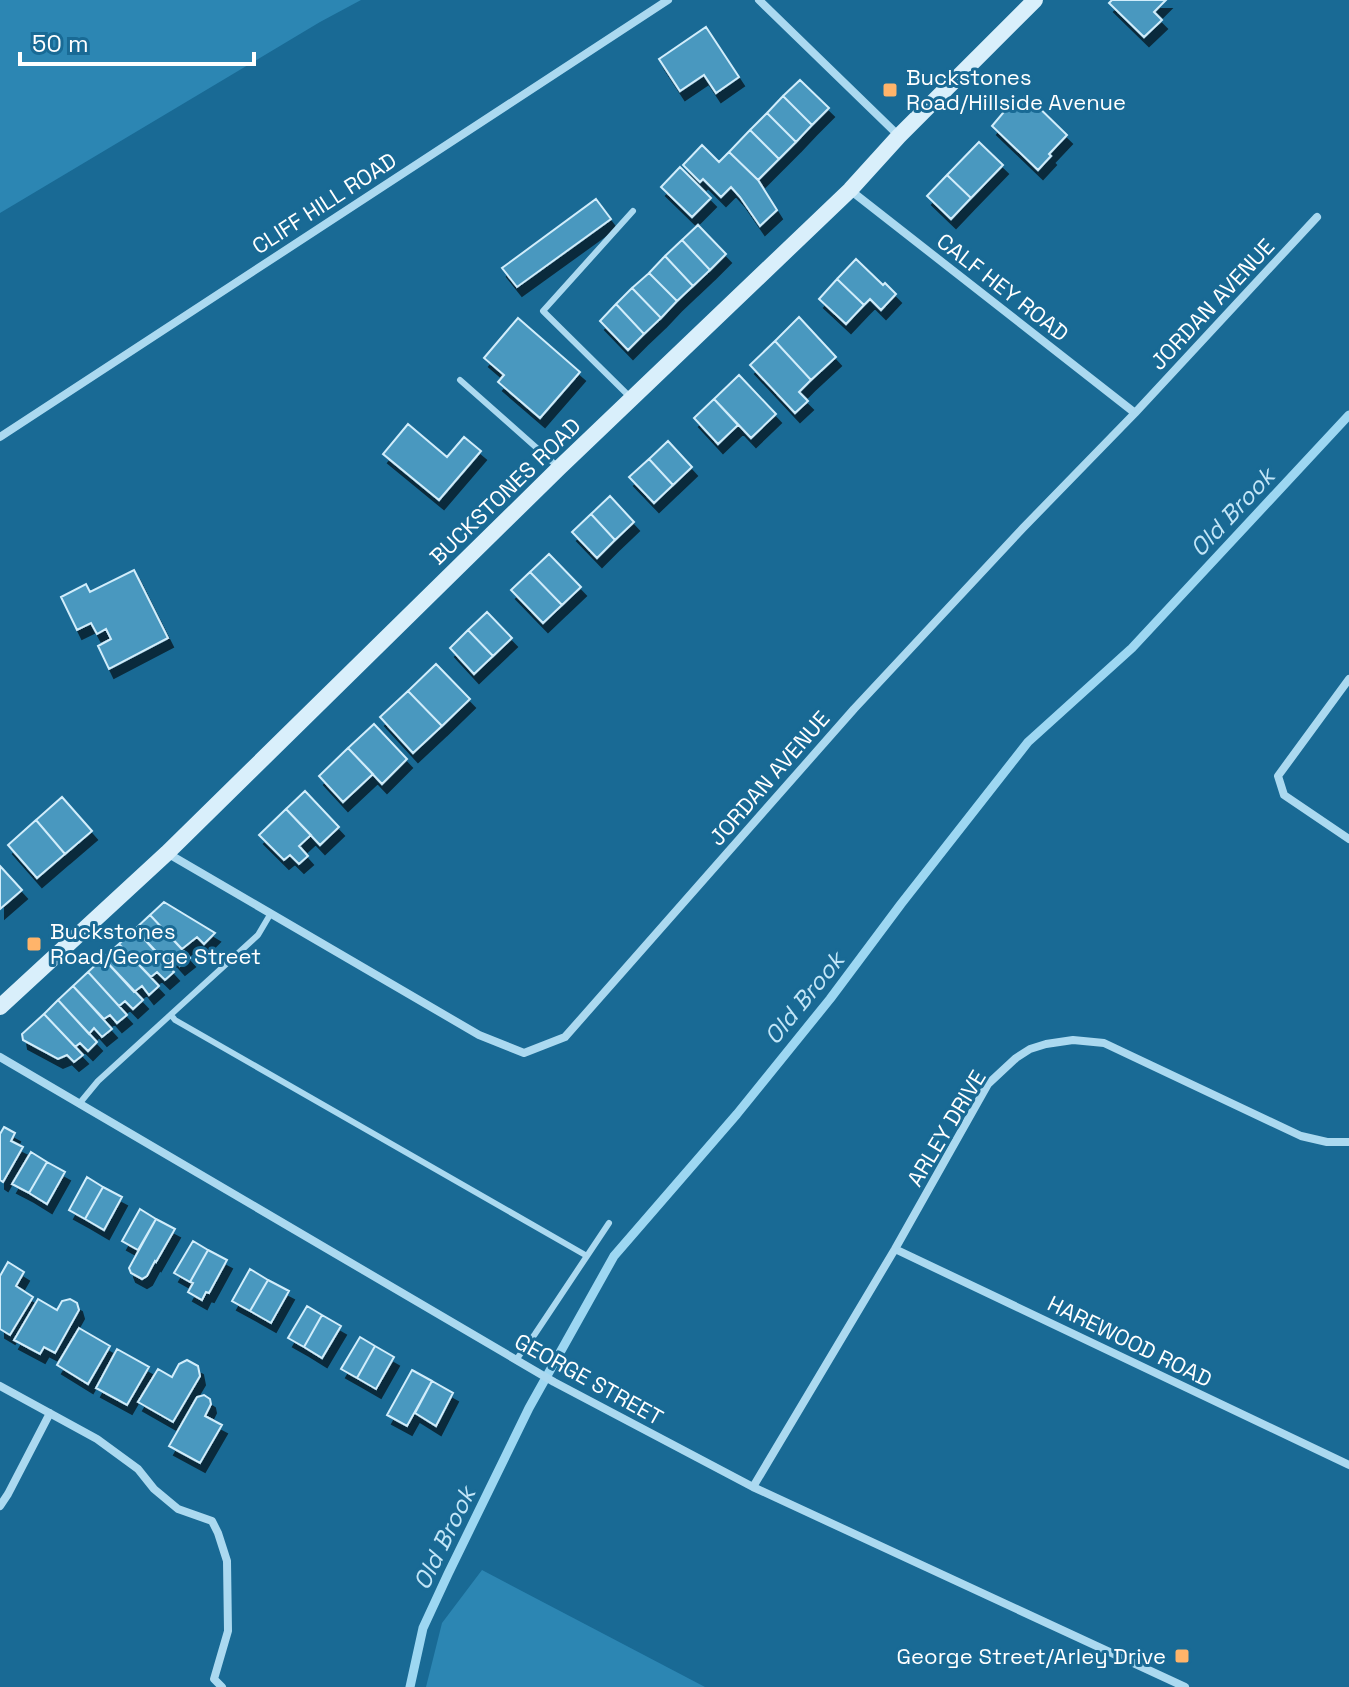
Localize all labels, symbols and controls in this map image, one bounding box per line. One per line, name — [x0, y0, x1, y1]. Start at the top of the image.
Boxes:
scale bar — [20, 16, 254, 66]
text: 50 m — [32, 28, 89, 59]
place label: Buckstones Road/Hillside Avenue — [906, 63, 1126, 116]
marker: Buckstones Road/Hillside Avenue — [881, 81, 899, 99]
street label: CLIFF HILL ROAD — [246, 146, 402, 260]
street label: CALF HEY ROAD — [931, 227, 1075, 347]
street label: JORDAN AVENUE — [1144, 232, 1280, 376]
street label: BUCKSTONES ROAD — [424, 412, 586, 570]
water label: Old Brook — [1183, 459, 1283, 563]
street label: JORDAN AVENUE — [703, 705, 835, 851]
place label: Buckstones Road/George Street — [50, 917, 261, 970]
marker: Buckstones Road/George Street — [25, 935, 43, 953]
water label: Old Brook — [757, 943, 853, 1051]
street label: ARLEY DRIVE — [900, 1065, 992, 1191]
street label: HAREWOOD ROAD — [1043, 1289, 1217, 1393]
street label: GEORGE STREET — [510, 1327, 668, 1431]
water label: Old Brook — [406, 1479, 484, 1595]
place label: George Street/Arley Drive — [897, 1642, 1166, 1670]
marker: George Street/Arley Drive — [1173, 1647, 1191, 1665]

